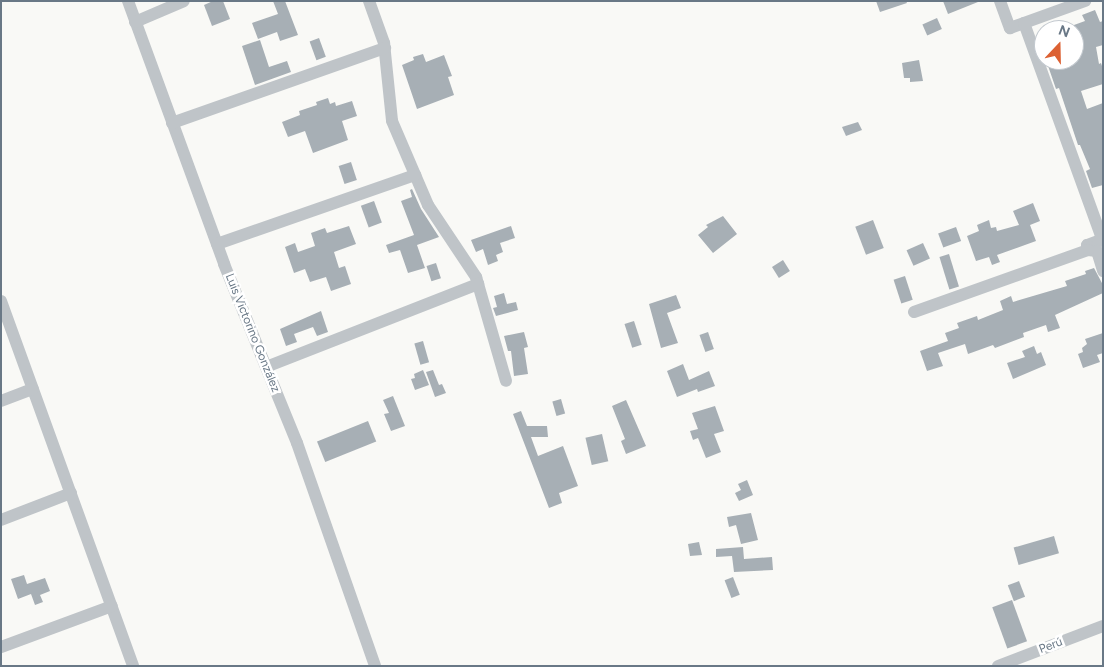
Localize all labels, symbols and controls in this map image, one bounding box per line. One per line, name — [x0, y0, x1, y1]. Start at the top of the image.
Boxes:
north arrow — [1034, 20, 1084, 70]
text: N — [1056, 22, 1072, 41]
street label: Luis Victorino González — [222, 272, 282, 394]
street label: Perú — [1037, 635, 1065, 657]

